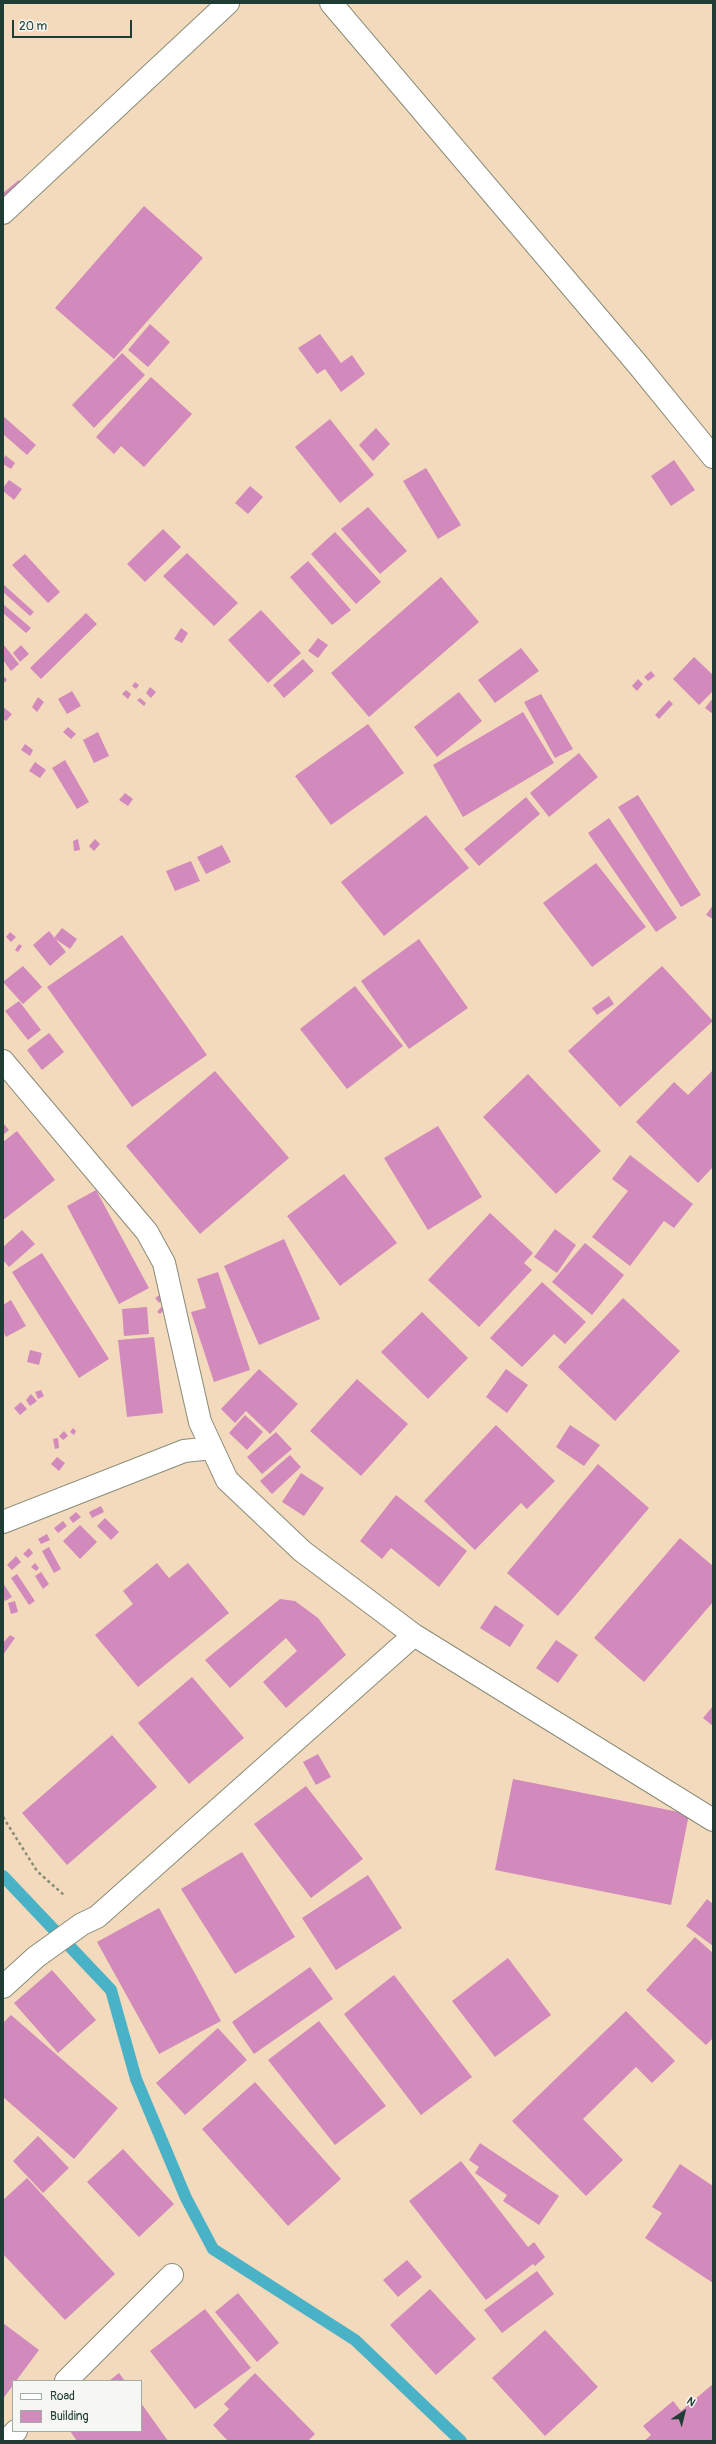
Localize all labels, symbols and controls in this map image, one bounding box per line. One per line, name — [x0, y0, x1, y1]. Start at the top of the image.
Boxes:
scale bar — [14, 12, 134, 38]
text: 20 m — [19, 19, 47, 34]
legend — [12, 2380, 142, 2432]
text: Road — [50, 2389, 75, 2404]
north arrow — [664, 2392, 704, 2432]
text: N — [684, 2394, 698, 2409]
text: Building — [50, 2409, 89, 2424]

